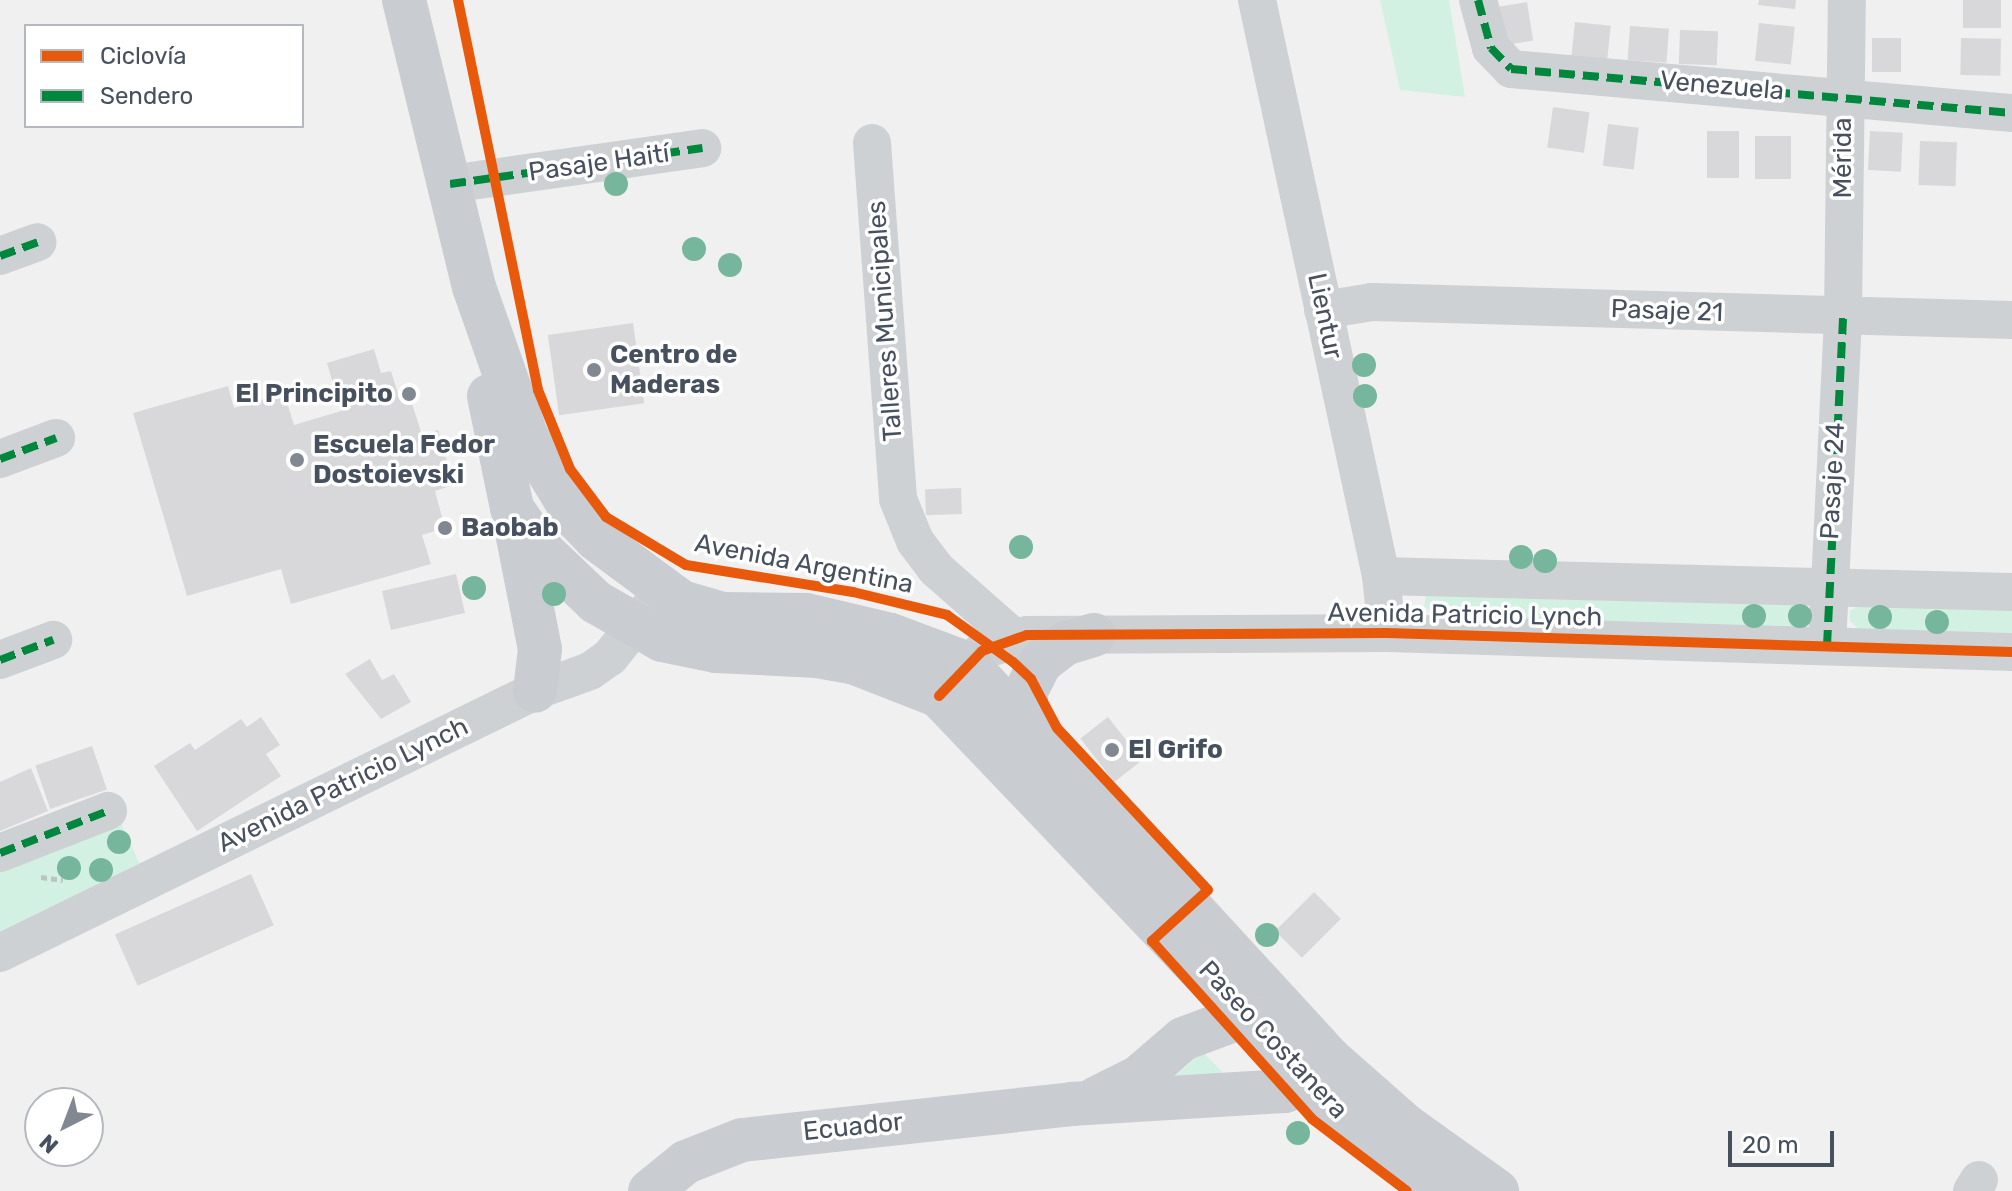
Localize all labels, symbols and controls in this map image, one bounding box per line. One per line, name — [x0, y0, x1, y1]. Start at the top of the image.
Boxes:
legend — [24, 24, 304, 128]
text: Ciclovía — [100, 42, 187, 70]
street label: Venezuela — [1659, 65, 1785, 107]
text: Sendero — [100, 82, 193, 110]
street label: Mérida — [1827, 117, 1859, 199]
street label: Pasaje Haití — [527, 138, 671, 188]
street label: Talleres Municipales — [861, 200, 909, 442]
street label: Lientur — [1301, 270, 1349, 362]
street label: Pasaje 21 — [1610, 293, 1724, 329]
place label: Centro de Maderas — [610, 339, 737, 400]
marker: Centro de Maderas — [585, 361, 603, 379]
place label: El Principito — [235, 378, 393, 410]
marker: El Principito — [400, 385, 418, 403]
street label: Pasaje 24 — [1814, 422, 1852, 540]
place label: Escuela Fedor Dostoievski — [313, 429, 495, 490]
marker: Escuela Fedor Dostoievski — [288, 451, 306, 469]
place label: Baobab — [461, 512, 559, 544]
marker: Baobab — [436, 519, 454, 537]
street label: Avenida Argentina — [692, 527, 916, 601]
street label: Avenida Patricio Lynch — [1327, 597, 1603, 633]
street label: Avenida Patricio Lynch — [213, 711, 473, 859]
place label: El Grifo — [1128, 734, 1223, 766]
marker: El Grifo — [1103, 741, 1121, 759]
street label: Paseo Costanera — [1192, 955, 1354, 1125]
north arrow — [24, 1087, 104, 1167]
street label: Ecuador — [802, 1106, 904, 1148]
scale bar — [1732, 1115, 1838, 1165]
text: N — [34, 1128, 64, 1159]
text: 20 m — [1742, 1131, 1799, 1159]

